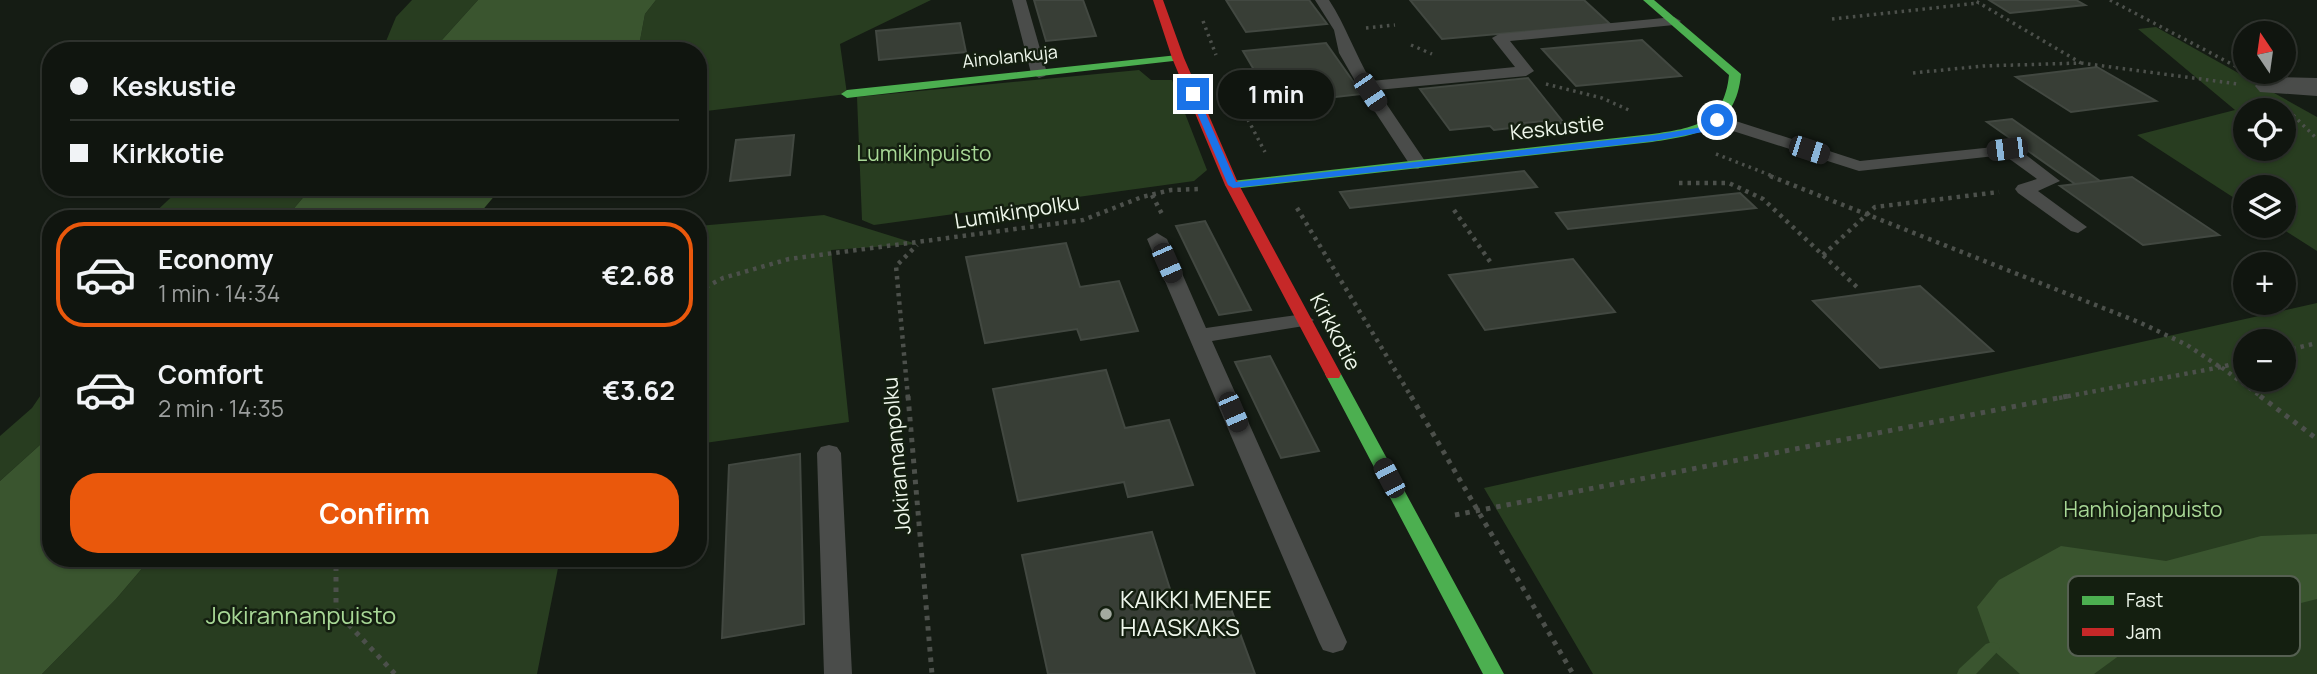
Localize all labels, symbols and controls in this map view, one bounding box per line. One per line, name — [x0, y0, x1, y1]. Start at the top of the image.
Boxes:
north arrow — [2233, 21, 2296, 84]
map controls — [2233, 21, 2296, 392]
street label: Ainolankuja — [961, 39, 1059, 73]
text: Keskustie — [112, 68, 236, 104]
car — [1350, 69, 1391, 115]
callout: 1 min — [1218, 70, 1333, 119]
route end — [1177, 78, 1209, 110]
text: 1 min — [1248, 78, 1304, 110]
button: locate — [2233, 98, 2296, 161]
route start — [1701, 104, 1733, 136]
street label: Keskustie — [1508, 108, 1605, 146]
car — [1786, 134, 1833, 166]
text: Kirkkotie — [112, 135, 224, 171]
car — [1985, 136, 2030, 162]
park label: Lumikinpuisto — [857, 139, 991, 167]
button: layers — [2233, 175, 2296, 238]
street label: Lumikinpolku — [952, 187, 1081, 235]
car — [1149, 240, 1186, 286]
text: Economy — [158, 241, 273, 277]
icon: car — [74, 243, 137, 306]
button: + — [2233, 252, 2296, 315]
text: €2.68 — [602, 257, 675, 293]
text: 1 min · 14:34 — [158, 277, 280, 309]
street label: Kirkkotie — [1304, 288, 1368, 375]
button: − — [2233, 329, 2296, 392]
text: Comfort — [158, 356, 264, 392]
icon: car — [74, 358, 137, 421]
text: €3.62 — [603, 372, 675, 408]
street label: Jokirannanpolku — [875, 376, 917, 536]
car — [1216, 389, 1251, 435]
text: 2 min · 14:35 — [158, 392, 284, 424]
car — [1370, 455, 1409, 501]
button: Confirm — [70, 473, 679, 553]
park label: Hanhiojanpuisto — [2064, 495, 2222, 523]
legend — [2068, 576, 2300, 656]
place label: KAIKKI MENEE HAASKAKS — [1120, 582, 1272, 643]
text: Fast — [2126, 587, 2163, 613]
park label: Jokirannanpuisto — [206, 598, 396, 631]
marker: KAIKKI MENEE HAASKAKS — [1098, 606, 1114, 622]
text: Jam — [2126, 619, 2161, 645]

